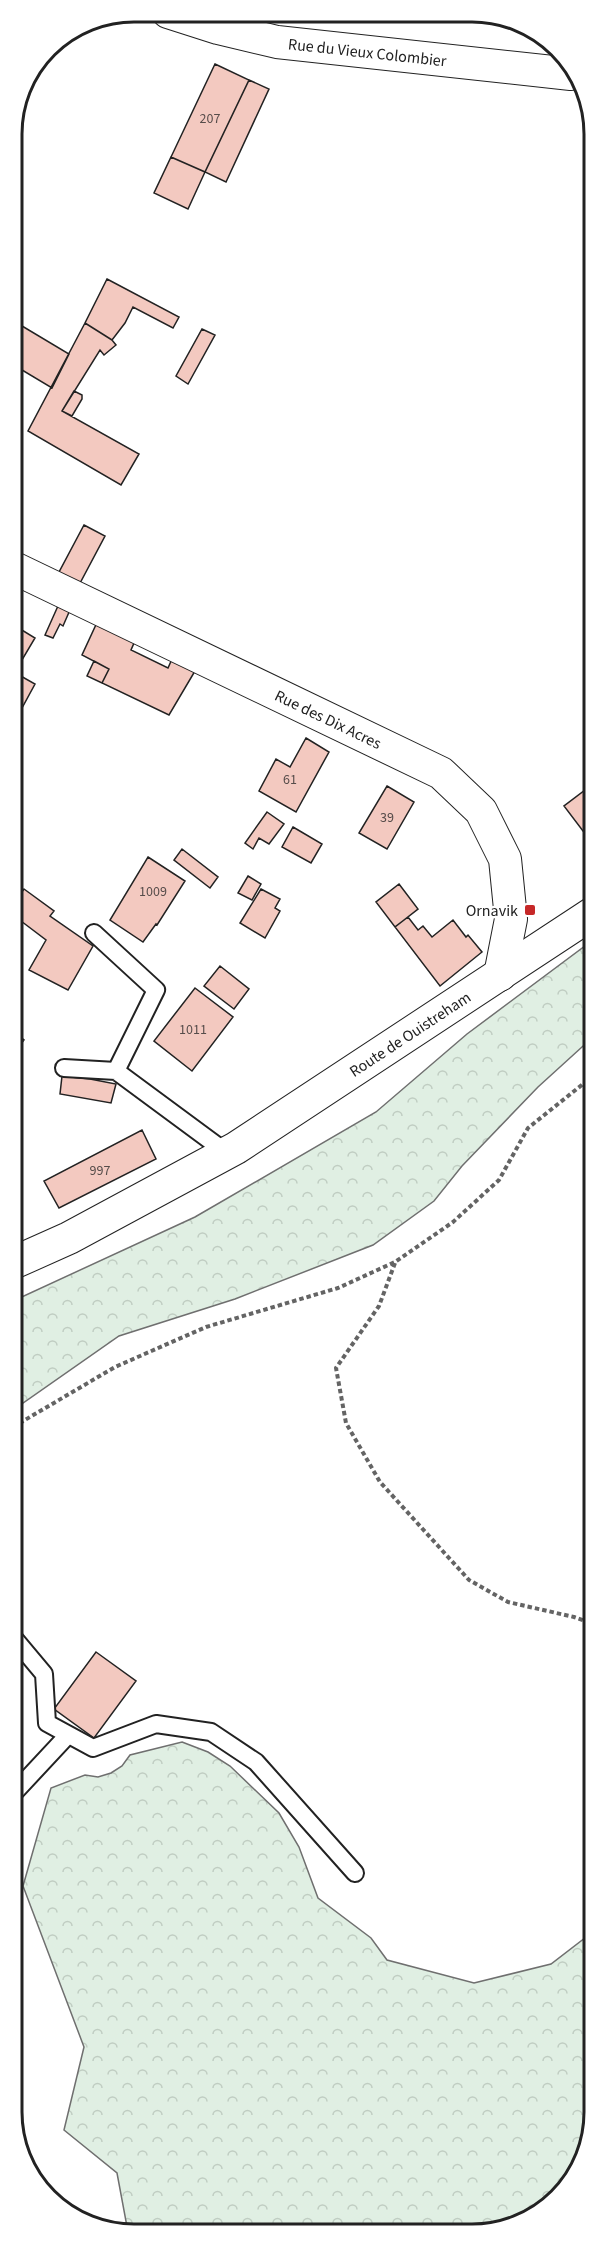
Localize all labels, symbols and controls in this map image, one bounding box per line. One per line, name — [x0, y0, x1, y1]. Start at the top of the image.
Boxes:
street label: Rue du Vieux Colombier — [287, 33, 448, 72]
house number: 207 — [200, 109, 220, 129]
street label: Rue des Dix Acres — [271, 685, 385, 755]
house number: 61 — [283, 770, 297, 790]
house number: 39 — [380, 808, 394, 828]
house number: 1009 — [139, 882, 167, 902]
place label: Ornavik — [466, 900, 518, 922]
marker: Ornavik — [523, 903, 537, 917]
street label: Route de Ouistreham — [345, 986, 475, 1083]
house number: 1011 — [179, 1020, 207, 1040]
house number: 997 — [90, 1161, 110, 1181]

